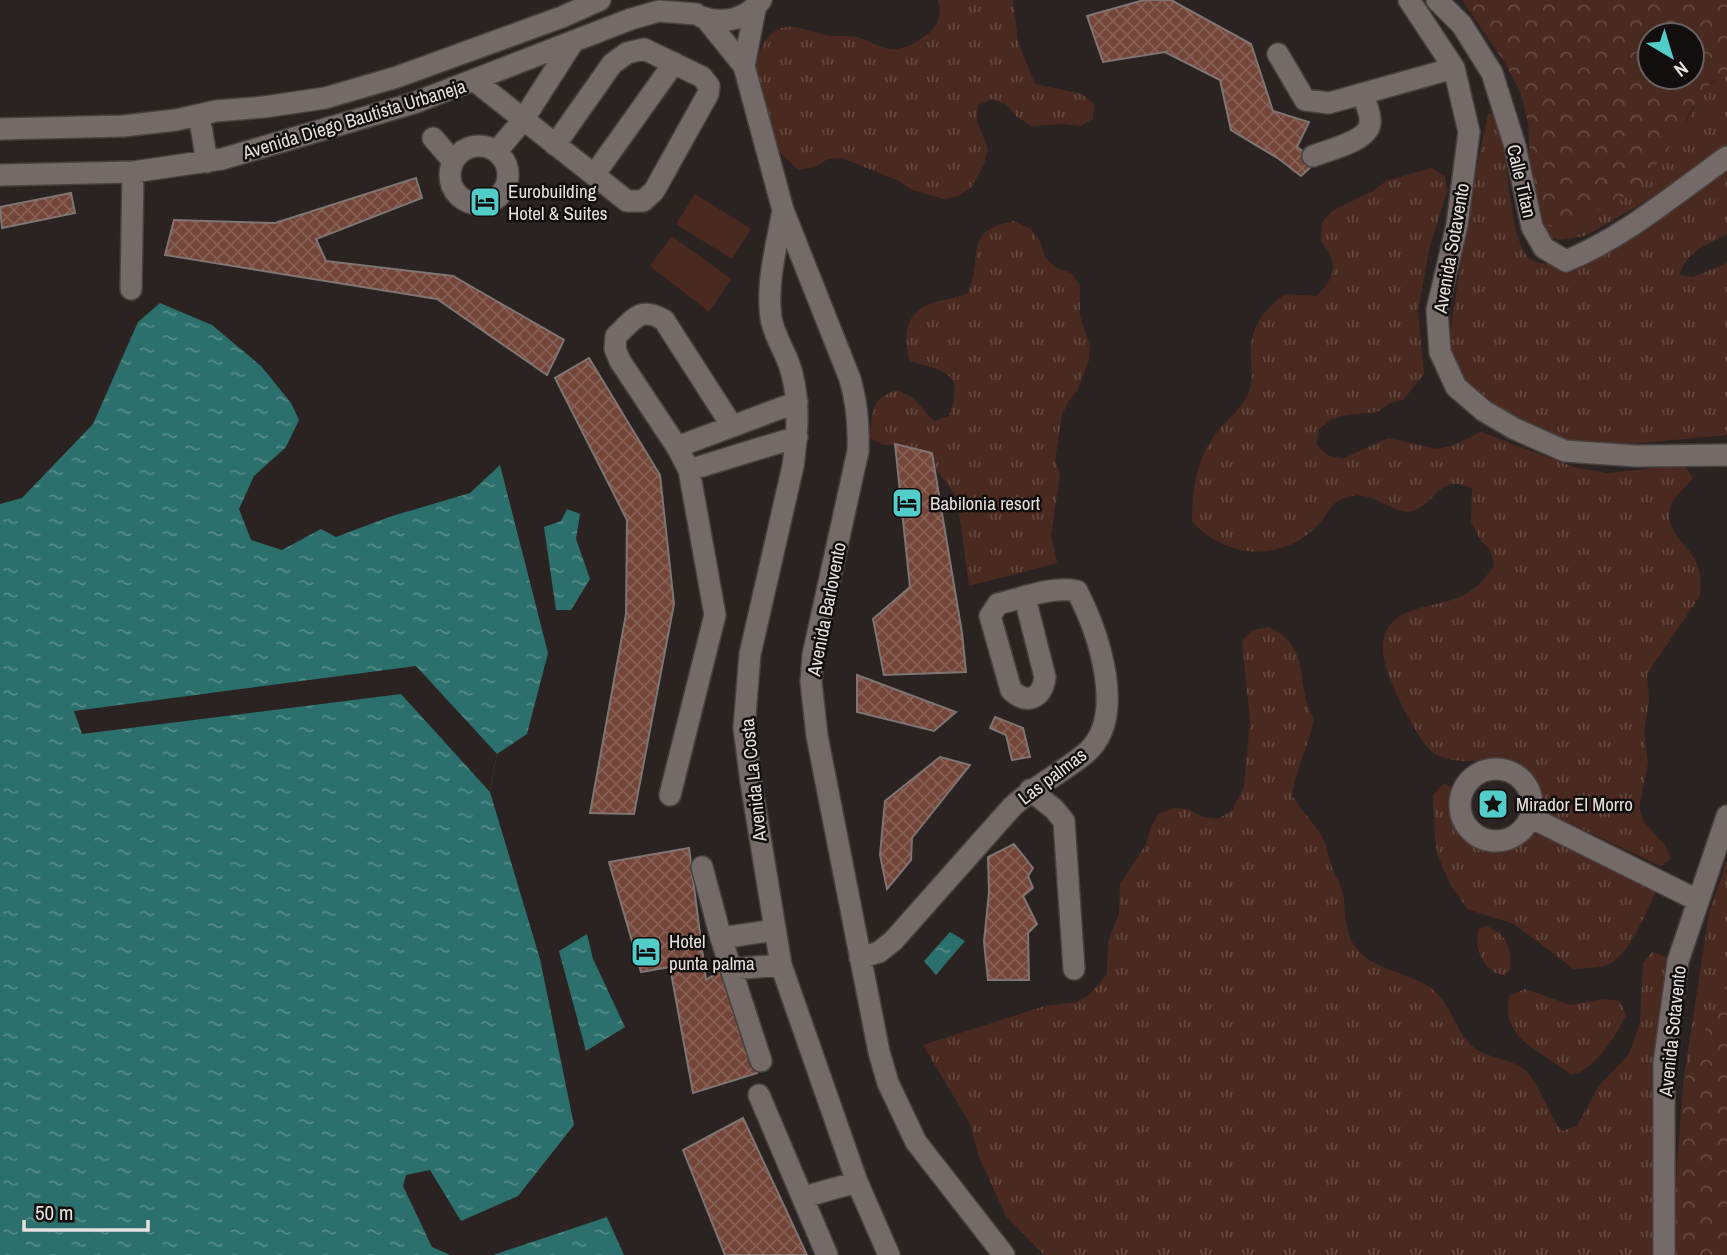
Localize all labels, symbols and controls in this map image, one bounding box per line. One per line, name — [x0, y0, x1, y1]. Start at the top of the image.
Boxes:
north arrow — [1636, 21, 1706, 91]
text: N — [1669, 56, 1694, 83]
street label: Avenida Diego Bautista Urbaneja — [238, 73, 469, 166]
street label: Calle Titan — [1501, 142, 1543, 220]
place label: Eurobuilding Hotel & Suites — [508, 178, 608, 226]
street label: Avenida Sotavento — [1427, 181, 1475, 316]
hotel icon: Eurobuilding Hotel & Suites — [468, 185, 502, 219]
hotel icon: Babilonia resort — [890, 486, 924, 520]
place label: Babilonia resort — [930, 490, 1041, 516]
street label: Avenida Barlovento — [800, 540, 852, 679]
street label: Avenida La Costa — [734, 717, 772, 844]
street label: Las palmas — [1012, 742, 1092, 810]
place icon: Mirador El Morro — [1476, 787, 1510, 821]
place label: Mirador El Morro — [1516, 791, 1633, 817]
place label: Hotel punta palma — [669, 928, 755, 976]
hotel icon: Hotel punta palma — [629, 935, 663, 969]
street label: Avenida Sotavento — [1652, 964, 1692, 1099]
scale bar — [24, 1188, 149, 1232]
text: 50 m — [35, 1198, 73, 1227]

